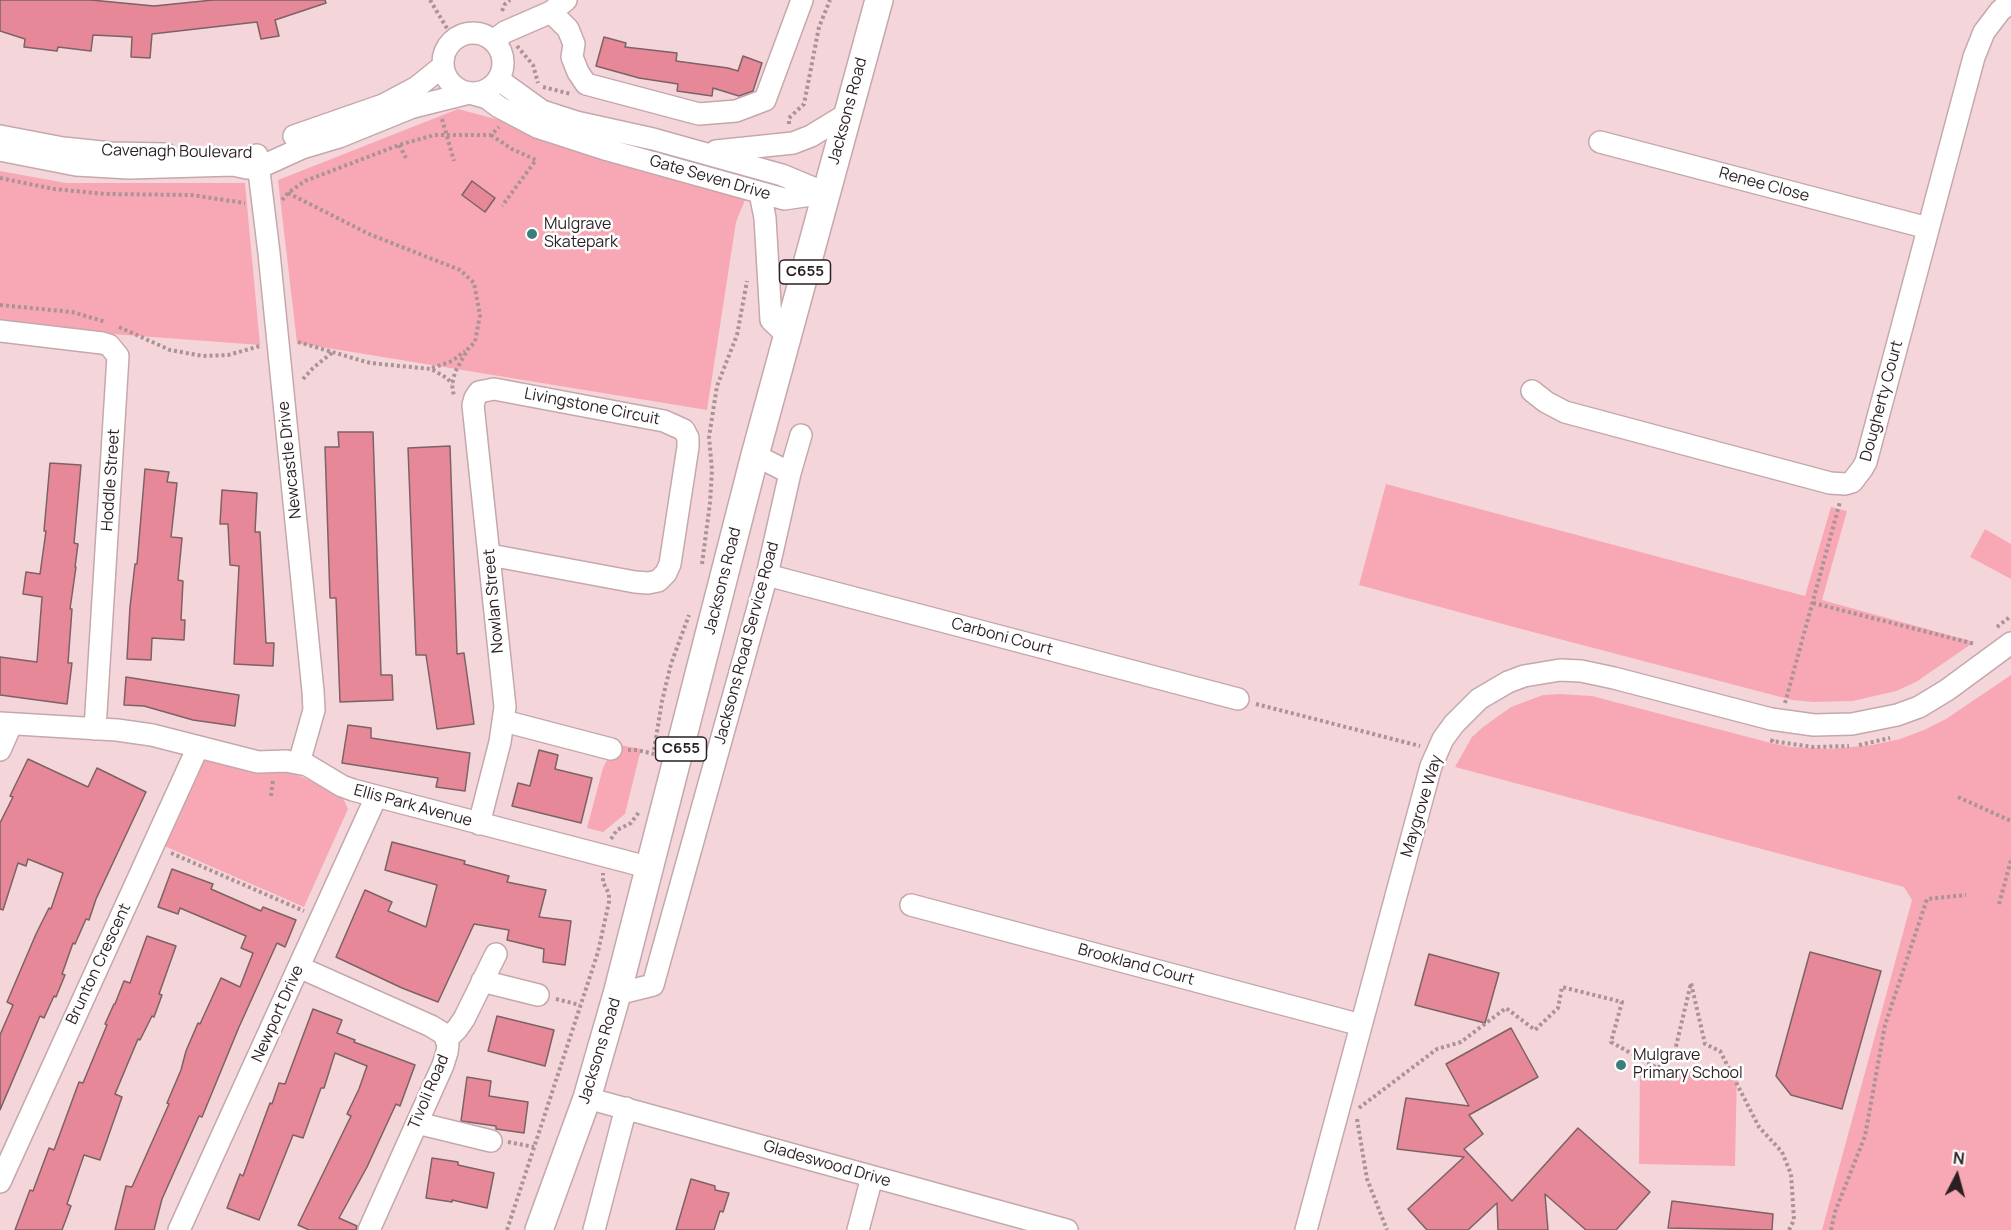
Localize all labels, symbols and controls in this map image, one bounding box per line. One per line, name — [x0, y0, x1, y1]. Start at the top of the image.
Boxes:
street label: Jacksons Road — [825, 55, 871, 167]
street label: Cavenagh Boulevard — [102, 141, 252, 163]
street label: Gate Seven Drive — [647, 152, 773, 204]
street label: Renee Close — [1717, 164, 1811, 206]
place label: Mulgrave Skatepark — [544, 215, 618, 253]
marker: Mulgrave Skatepark — [525, 227, 539, 241]
road number: C655 — [780, 260, 830, 284]
street label: Dougherty Court — [1857, 339, 1907, 463]
street label: Livingstone Circuit — [522, 384, 662, 430]
street label: Newcastle Drive — [274, 400, 306, 520]
street label: Hoddle Street — [98, 428, 124, 532]
street label: Jacksons Road — [700, 525, 746, 637]
street label: Jacksons Road Service Road — [711, 540, 783, 746]
street label: Nowlan Street — [480, 548, 508, 654]
street label: Carboni Court — [949, 614, 1055, 660]
road number: C655 — [656, 737, 706, 761]
street label: Maygrove Way — [1397, 753, 1447, 859]
street label: Ellis Park Avenue — [352, 781, 474, 831]
street label: Brunton Crescent — [63, 900, 135, 1028]
street label: Brookland Court — [1076, 940, 1196, 990]
street label: Newport Drive — [248, 963, 308, 1065]
street label: Jacksons Road — [575, 996, 625, 1106]
place label: Mulgrave Primary School — [1633, 1046, 1743, 1084]
street label: Tivoli Road — [405, 1052, 453, 1132]
marker: Mulgrave Primary School — [1614, 1058, 1628, 1072]
street label: Gladeswood Drive — [761, 1137, 893, 1191]
north arrow — [1927, 1146, 1987, 1206]
text: N — [1952, 1147, 1966, 1170]

